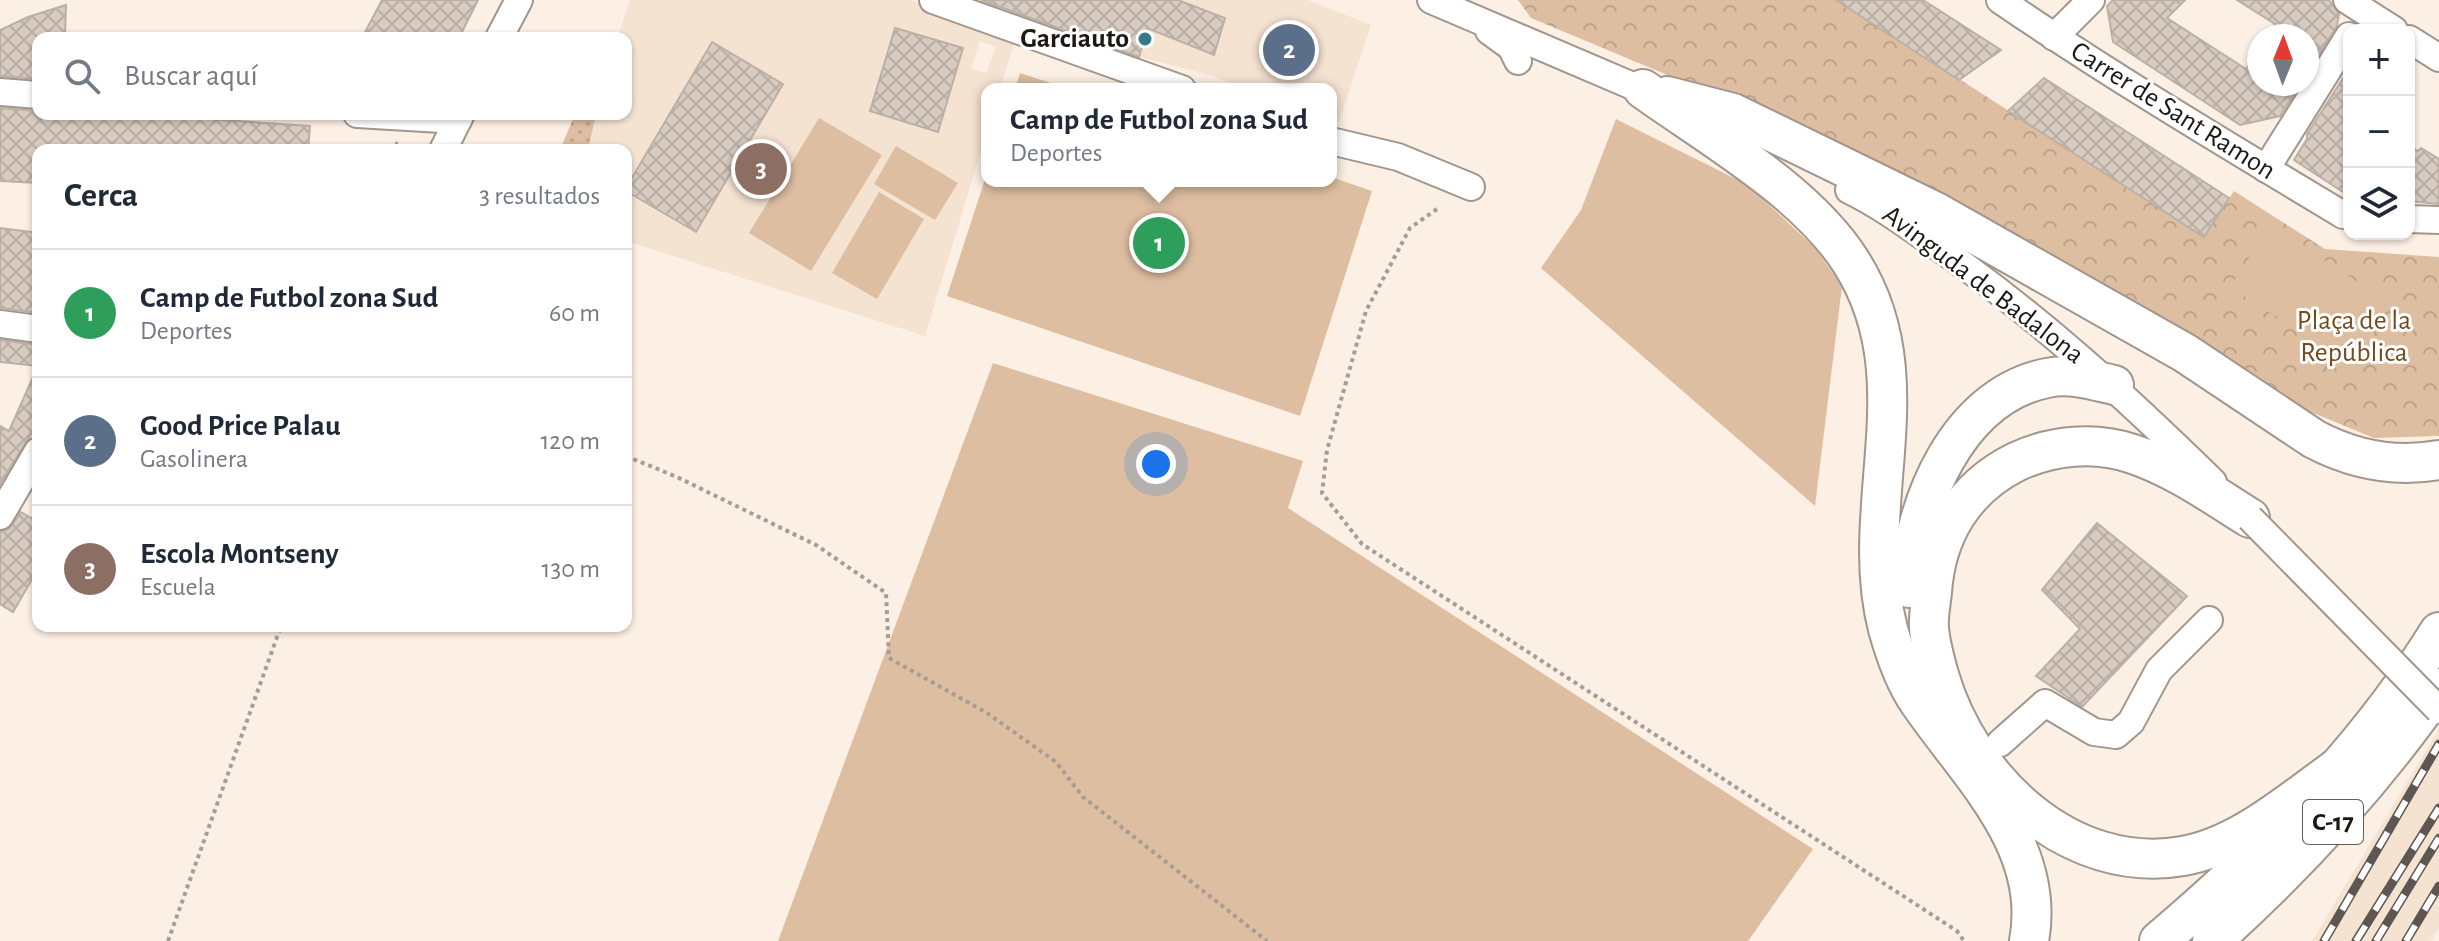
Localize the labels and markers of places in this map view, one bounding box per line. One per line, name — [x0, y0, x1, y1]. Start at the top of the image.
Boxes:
pin: 2 — [1263, 20, 1315, 80]
place label: Garciauto — [1020, 25, 1129, 53]
marker: Garciauto — [1136, 30, 1154, 48]
pin: 3 — [735, 139, 787, 199]
pin: 1 — [1133, 213, 1185, 273]

